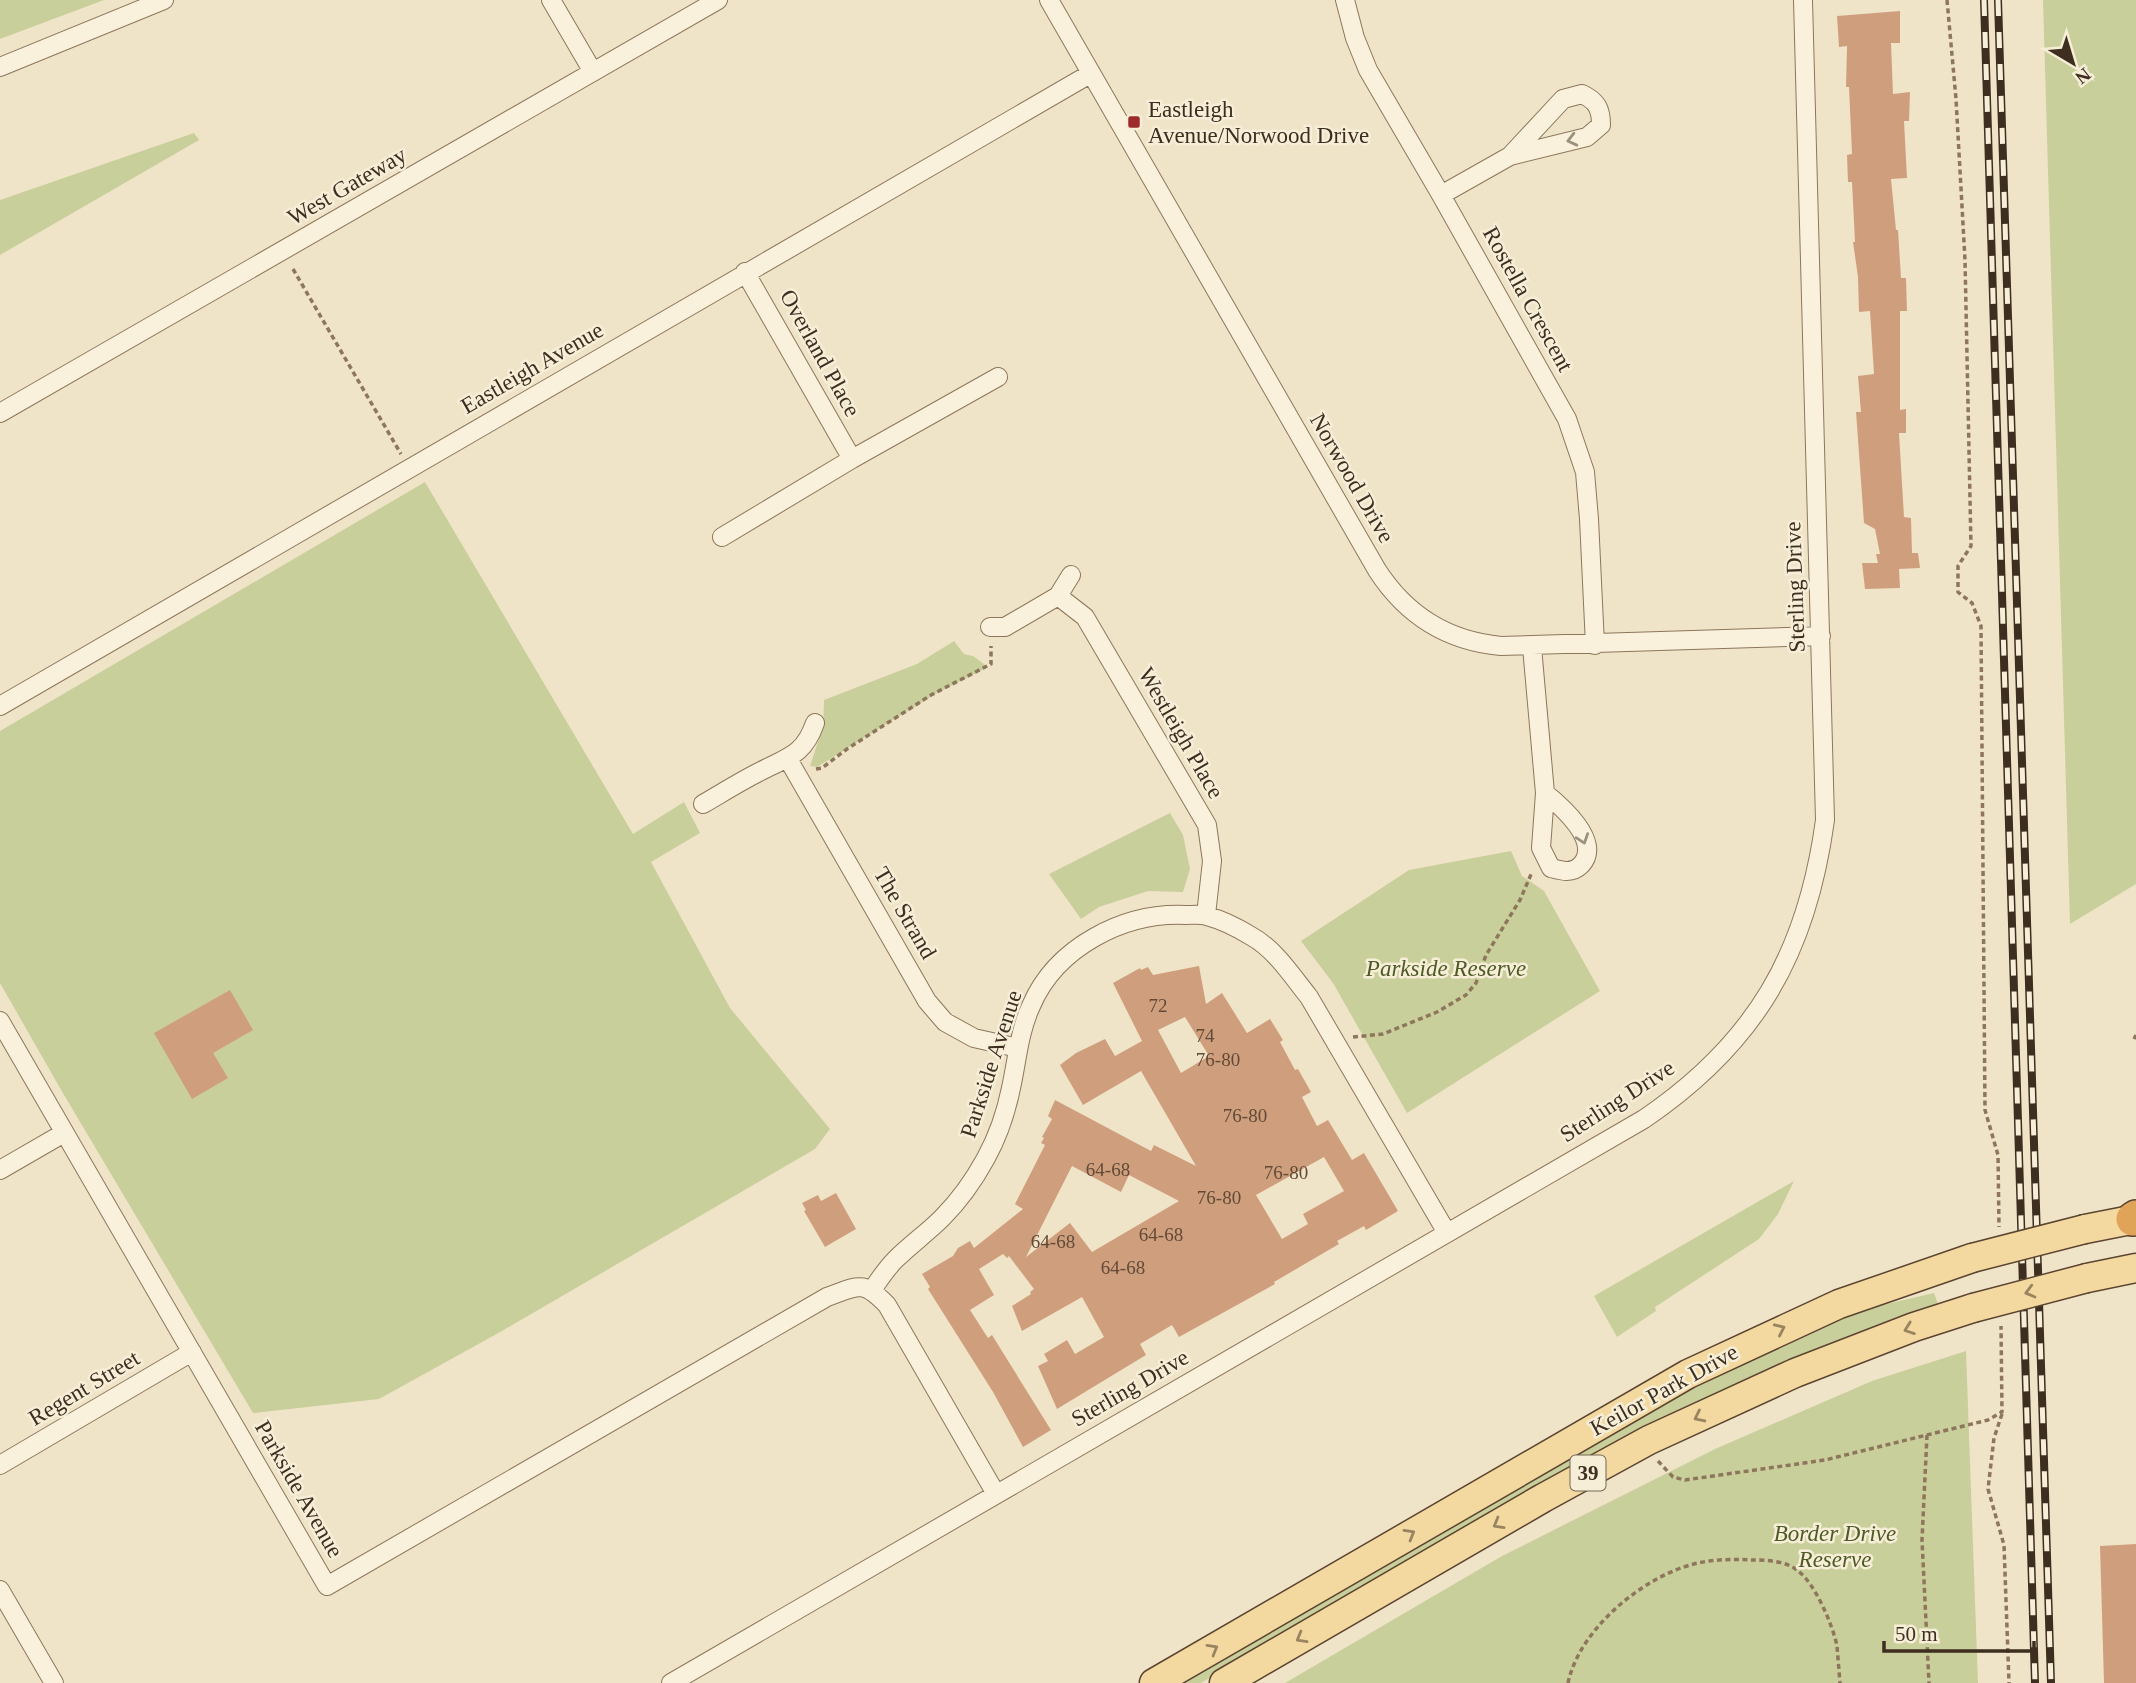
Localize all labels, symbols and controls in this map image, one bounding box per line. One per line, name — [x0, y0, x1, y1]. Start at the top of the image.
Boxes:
north arrow — [2038, 28, 2108, 98]
text: N — [2071, 64, 2095, 89]
place label: Eastleigh Avenue/Norwood Drive — [1148, 97, 1369, 148]
marker: Eastleigh Avenue/Norwood Drive — [1126, 114, 1142, 130]
one-way arrow — [1567, 132, 1579, 146]
street label: West Gateway — [283, 142, 411, 230]
street label: Rostella Crescent — [1478, 222, 1578, 376]
street label: Overland Place — [775, 285, 865, 421]
street label: Eastleigh Avenue — [457, 317, 607, 419]
street label: Norwood Drive — [1305, 409, 1399, 547]
street label: Sterling Drive — [1780, 521, 1810, 653]
street label: Westleigh Place — [1133, 663, 1229, 803]
one-way arrow — [1575, 833, 1589, 845]
street label: The Strand — [869, 863, 941, 964]
park label: Parkside Reserve — [1365, 956, 1526, 981]
street label: Parkside Avenue — [955, 987, 1027, 1141]
house number: 72 — [1149, 995, 1168, 1016]
house number: 74 — [1196, 1025, 1215, 1046]
house number: 76-80 — [1196, 1049, 1240, 1070]
street label: Sterling Drive — [1555, 1055, 1679, 1147]
house number: 76-80 — [1223, 1105, 1267, 1126]
house number: 64-68 — [1086, 1159, 1130, 1180]
house number: 76-80 — [1264, 1162, 1308, 1183]
house number: 76-80 — [1197, 1187, 1241, 1208]
house number: 64-68 — [1139, 1224, 1183, 1245]
house number: 64-68 — [1031, 1231, 1075, 1252]
house number: 64-68 — [1101, 1257, 1145, 1278]
one-way arrow — [2024, 1284, 2036, 1298]
one-way arrow — [1903, 1321, 1915, 1335]
one-way arrow — [1773, 1324, 1785, 1338]
street label: Keilor Park Drive — [1586, 1339, 1742, 1441]
street label: Sterling Drive — [1067, 1344, 1193, 1432]
street label: Regent Street — [24, 1345, 144, 1431]
one-way arrow — [1694, 1408, 1706, 1422]
street label: Parkside Avenue — [250, 1416, 348, 1562]
road number: 39 — [1570, 1456, 1606, 1490]
one-way arrow — [1493, 1516, 1506, 1529]
park label: Border Drive Reserve — [1774, 1521, 1896, 1572]
one-way arrow — [1402, 1530, 1415, 1543]
scale bar — [1884, 1610, 2035, 1654]
text: 50 m — [1895, 1622, 1938, 1646]
one-way arrow — [1296, 1630, 1309, 1643]
one-way arrow — [1206, 1644, 1218, 1657]

